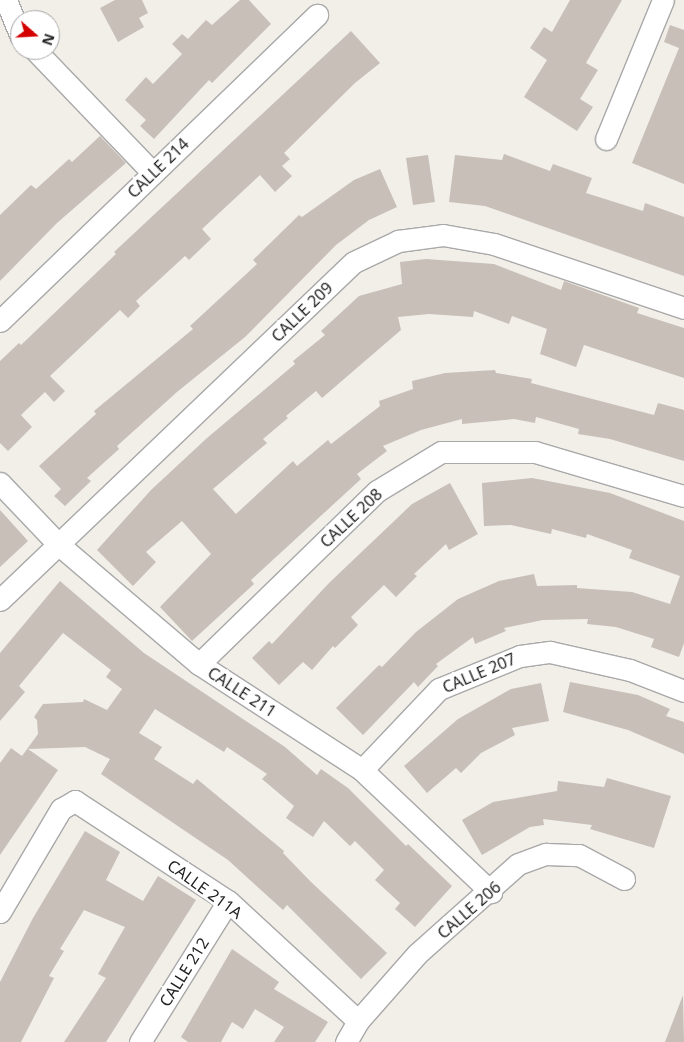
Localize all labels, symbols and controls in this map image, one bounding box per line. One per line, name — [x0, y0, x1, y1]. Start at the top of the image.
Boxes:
north arrow — [10, 10, 60, 60]
text: N — [38, 31, 60, 48]
street label: CALLE 214 — [123, 134, 193, 202]
street label: CALLE 209 — [267, 278, 337, 346]
street label: CALLE 208 — [316, 485, 386, 551]
street label: CALLE 207 — [440, 649, 518, 697]
street label: CALLE 211 — [204, 663, 280, 721]
street label: CALLE 211A — [164, 855, 246, 923]
street label: CALLE 206 — [433, 877, 505, 943]
street label: CALLE 212 — [155, 934, 213, 1010]

